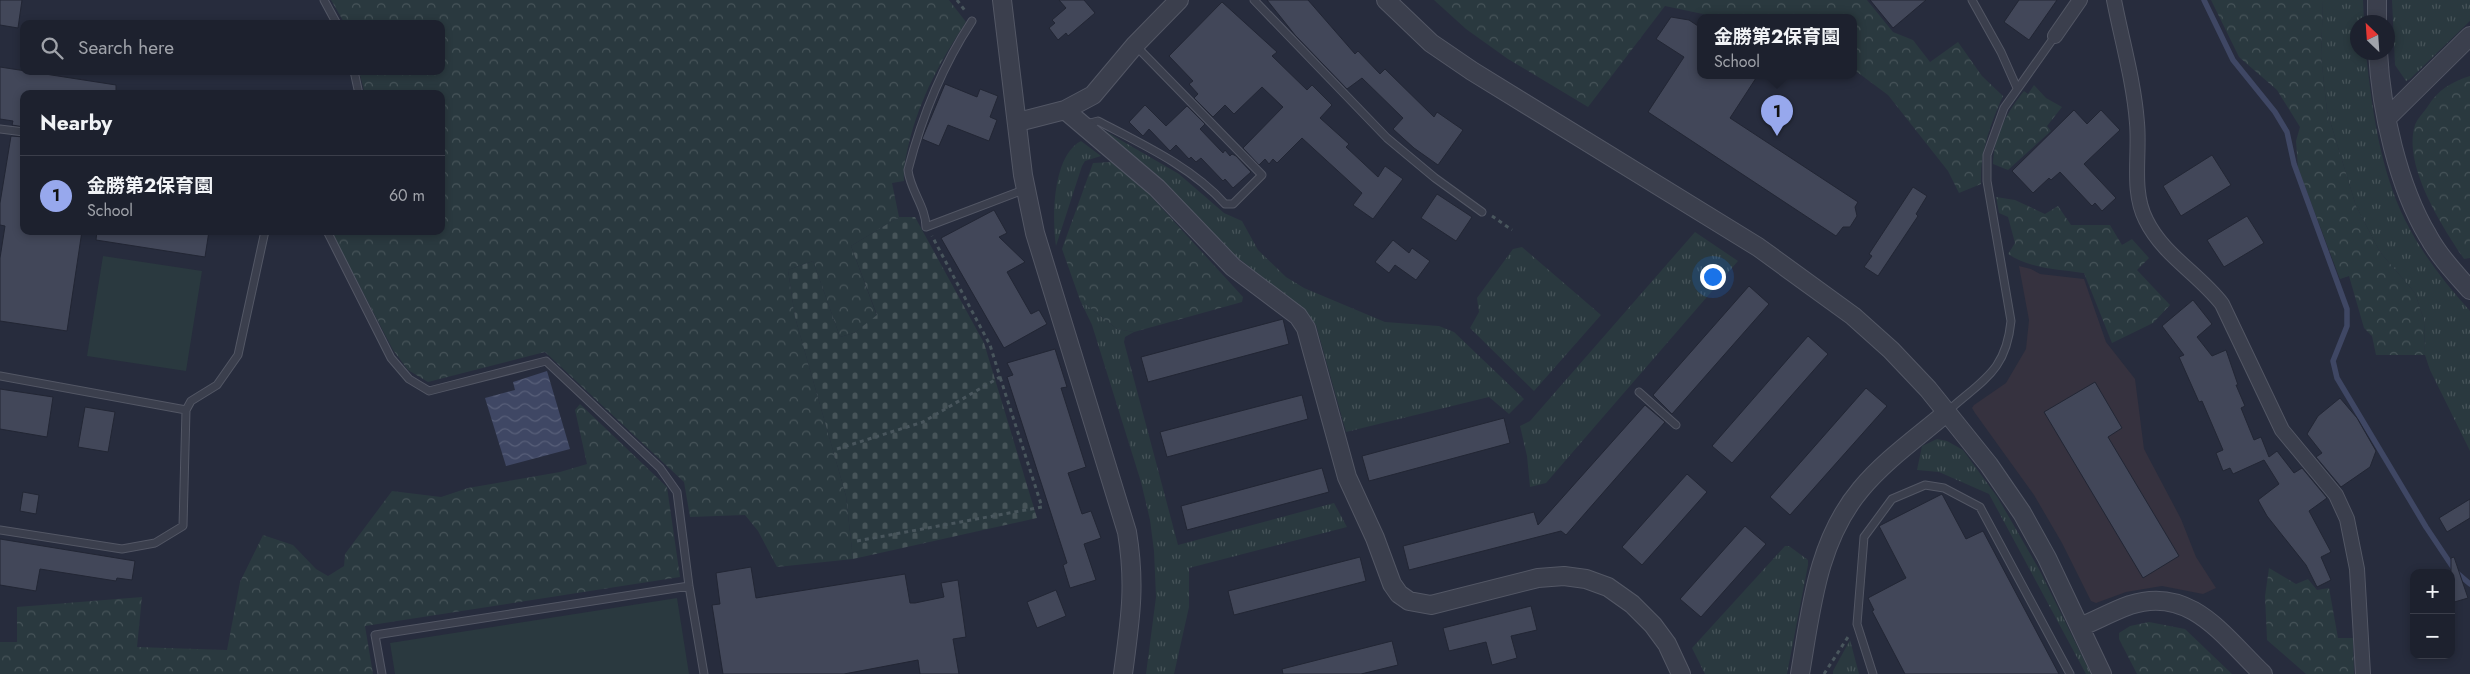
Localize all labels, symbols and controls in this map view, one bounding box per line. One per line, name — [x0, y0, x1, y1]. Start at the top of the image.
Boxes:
popup — [1697, 14, 1857, 79]
north arrow — [2350, 15, 2395, 60]
search box — [20, 20, 445, 75]
text: 金勝第２保育園 — [1714, 23, 1840, 50]
icon: search — [38, 34, 66, 62]
text: Search here — [78, 34, 174, 61]
text: School — [1714, 50, 1760, 73]
pin: 1 — [1761, 95, 1793, 136]
text: Nearby — [40, 108, 112, 138]
text: 金勝第２保育園 — [87, 172, 213, 199]
text: 1 — [52, 184, 60, 207]
text: 60 m — [389, 184, 425, 207]
text: School — [87, 199, 133, 222]
your location — [1700, 264, 1726, 290]
map controls — [2410, 569, 2455, 659]
button: + — [2410, 569, 2455, 614]
button: − — [2410, 614, 2455, 659]

